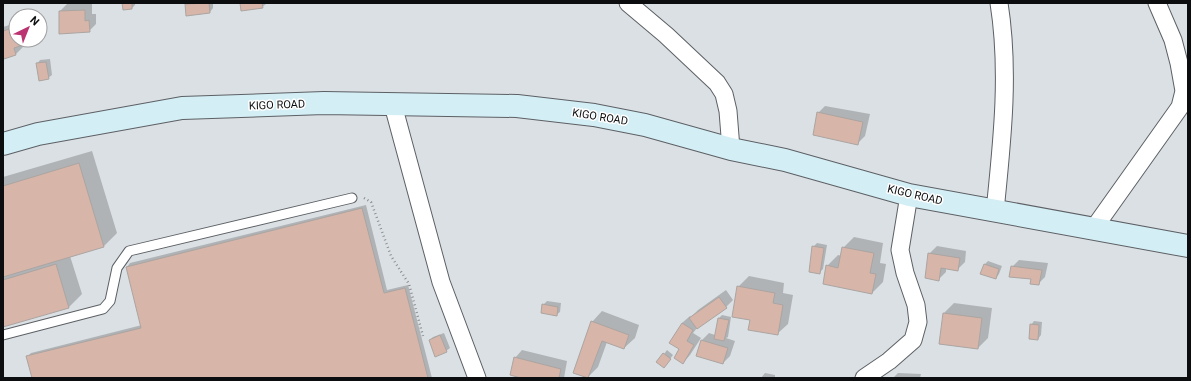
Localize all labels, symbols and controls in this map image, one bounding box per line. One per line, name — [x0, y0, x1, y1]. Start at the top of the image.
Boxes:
north arrow — [8, 8, 48, 48]
text: N — [27, 14, 42, 29]
street label: KIGO ROAD — [249, 98, 305, 112]
street label: KIGO ROAD — [571, 106, 629, 128]
street label: KIGO ROAD — [886, 182, 944, 208]

